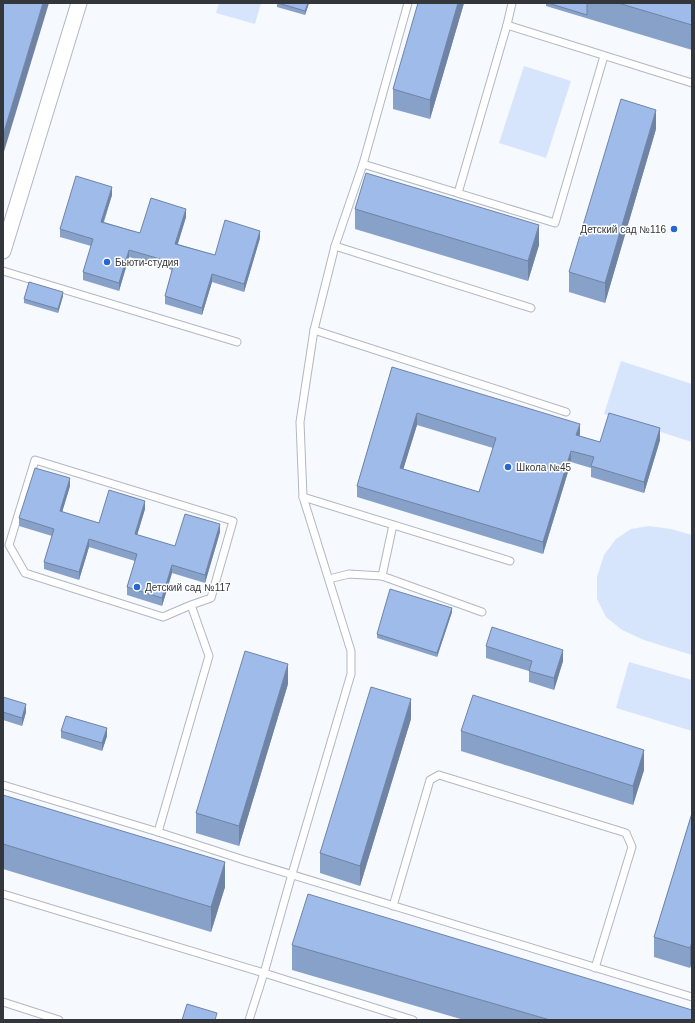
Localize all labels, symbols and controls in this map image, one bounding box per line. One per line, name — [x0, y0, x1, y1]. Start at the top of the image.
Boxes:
place label: Детский сад №116 — [580, 224, 666, 235]
marker: Детский сад №116 — [669, 224, 679, 234]
marker: Бьюти-студия — [102, 257, 112, 267]
place label: Бьюти-студия — [115, 257, 179, 268]
marker: Школа №45 — [503, 462, 513, 472]
place label: Школа №45 — [516, 462, 571, 473]
marker: Детский сад №117 — [132, 582, 142, 592]
place label: Детский сад №117 — [145, 582, 231, 593]

